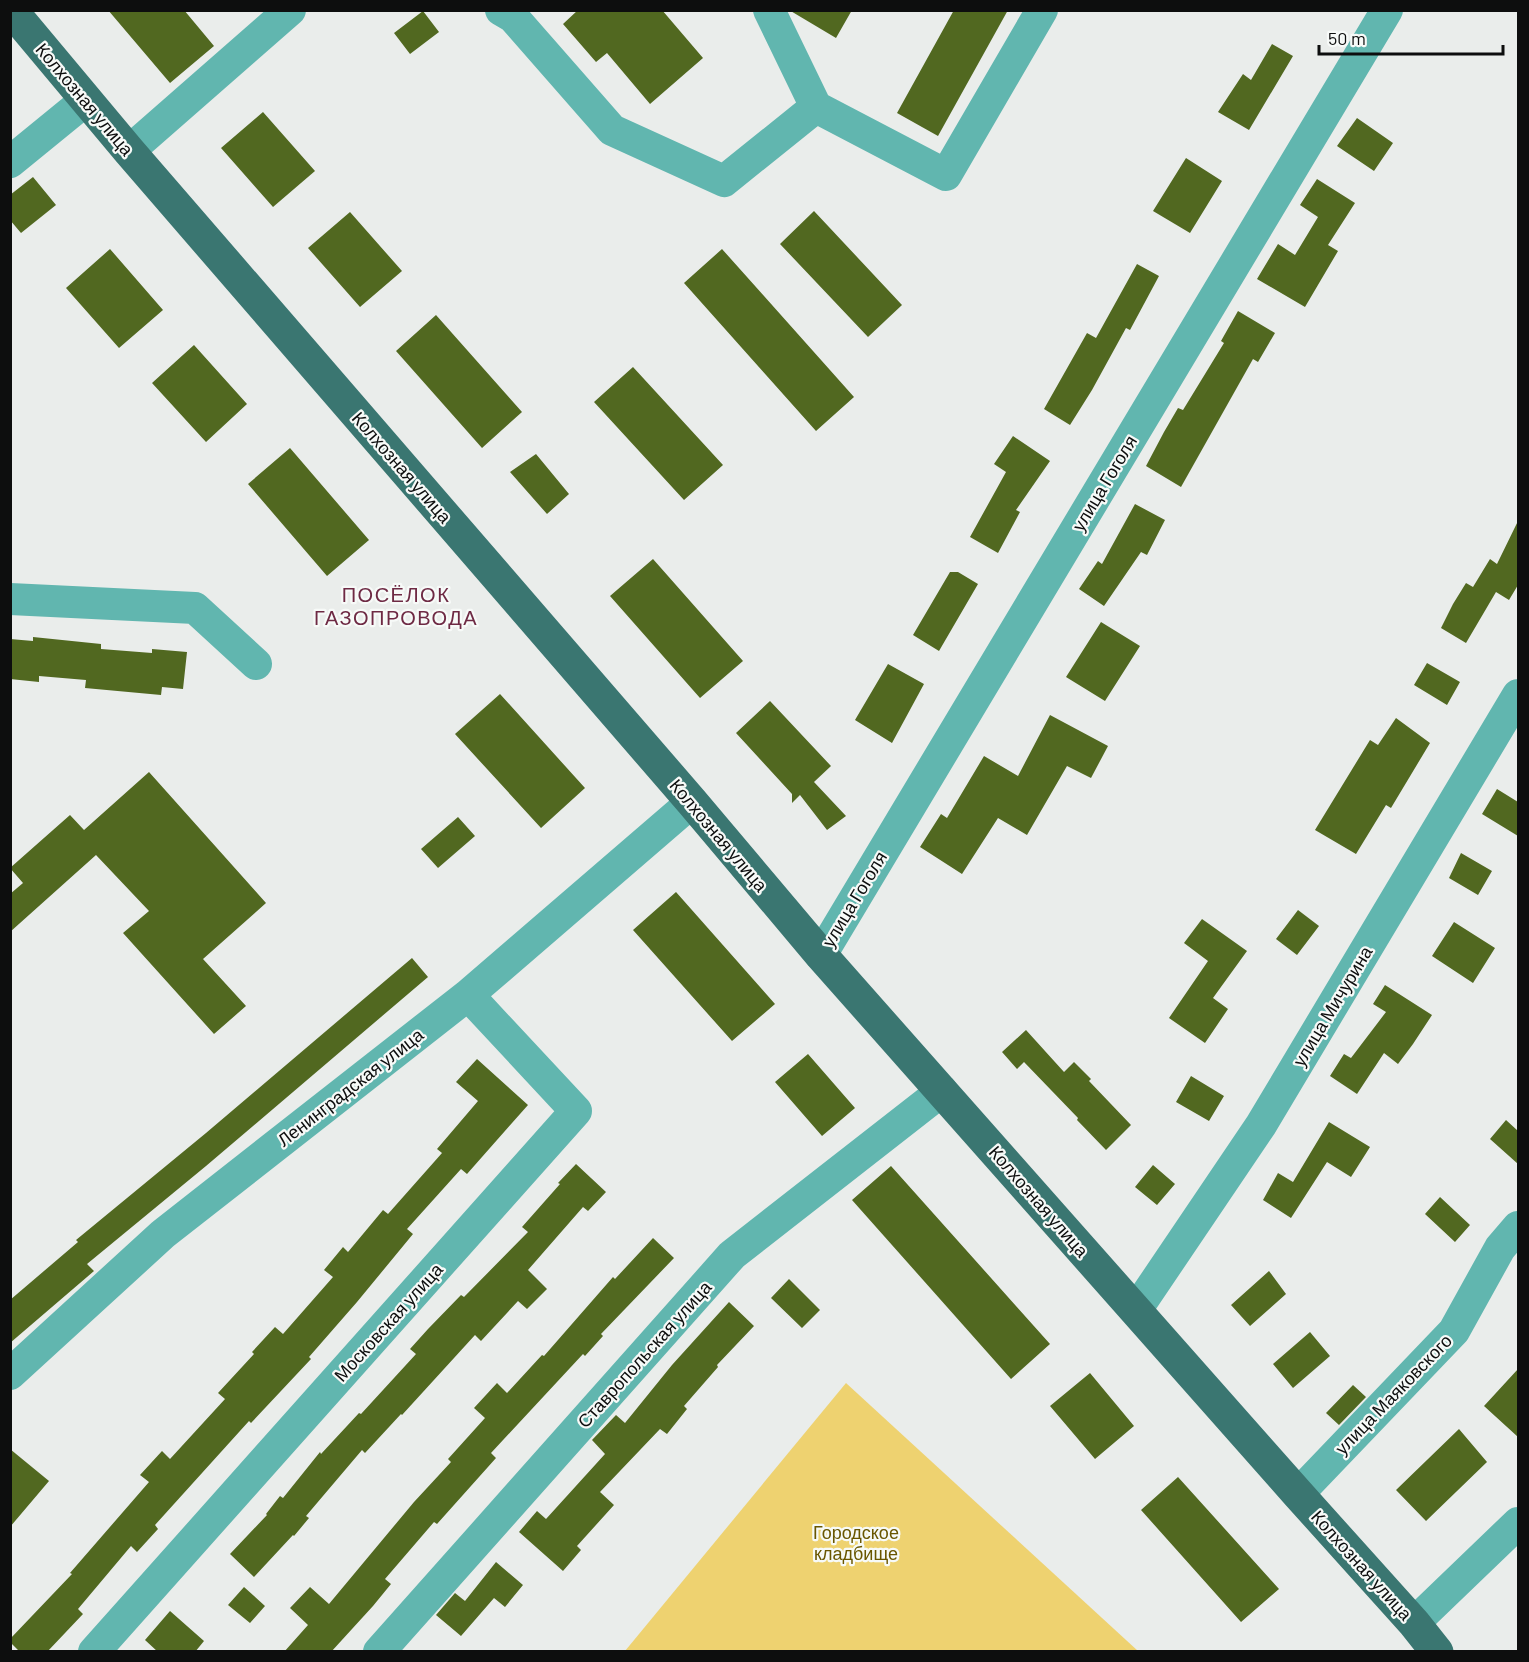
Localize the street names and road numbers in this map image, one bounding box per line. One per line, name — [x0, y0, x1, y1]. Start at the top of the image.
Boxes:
street label: Колхозная улица — [31, 38, 139, 161]
street label: Колхозная улица — [348, 407, 457, 528]
street label: улица Гоголя — [1067, 431, 1141, 535]
street label: Колхозная улица — [665, 774, 773, 897]
street label: улица Гоголя — [817, 847, 891, 951]
street label: улица Мичурина — [1287, 941, 1377, 1070]
street label: Ленинградская улица — [273, 1023, 428, 1151]
street label: Колхозная улица — [985, 1141, 1094, 1262]
street label: Московская улица — [329, 1258, 448, 1386]
street label: Ставропольская улица — [572, 1275, 716, 1432]
street label: улица Маяковского — [1330, 1329, 1456, 1459]
street label: Колхозная улица — [1307, 1506, 1418, 1625]

